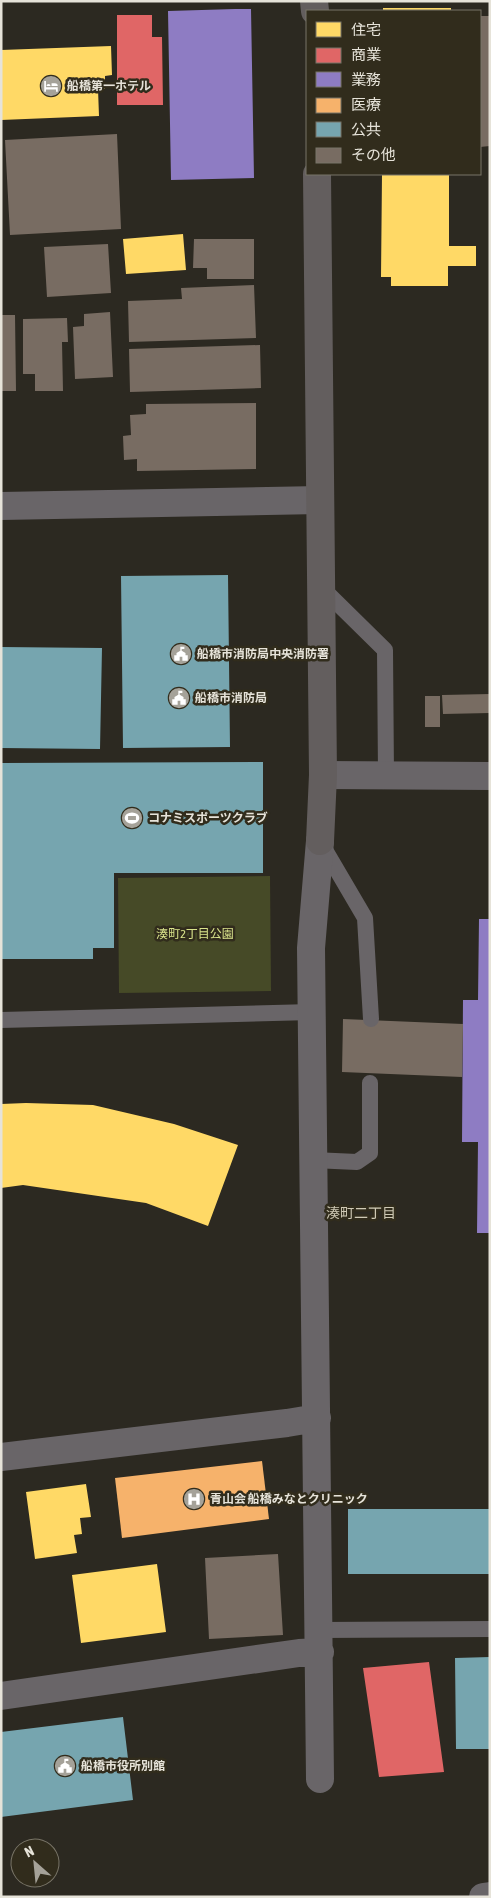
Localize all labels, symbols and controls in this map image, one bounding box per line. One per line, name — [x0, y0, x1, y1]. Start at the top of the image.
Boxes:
legend — [306, 10, 481, 175]
text: 住宅 — [351, 21, 381, 38]
text: 商業 — [351, 46, 381, 63]
text: 業務 — [351, 71, 381, 88]
hotel icon: 船橋第一ホテル — [39, 74, 63, 98]
place label: 船橋第一ホテル — [67, 79, 151, 93]
text: 医療 — [351, 96, 381, 113]
text: 公共 — [351, 121, 381, 138]
text: その他 — [351, 146, 396, 163]
public building icon: 船橋市消防局中央消防署 — [169, 642, 193, 666]
place label: 船橋市消防局中央消防署 — [197, 647, 329, 661]
public building icon: 船橋市消防局 — [167, 686, 191, 710]
place label: 船橋市消防局 — [195, 691, 267, 705]
sports icon: コナミスポーツクラブ — [120, 806, 144, 830]
place label: コナミスポーツクラブ — [148, 811, 268, 825]
park label: 湊町2丁目公園 — [156, 927, 234, 941]
district label: 湊町二丁目 — [326, 1205, 396, 1221]
hospital icon: 青山会 船橋みなとクリニック — [182, 1487, 206, 1511]
place label: 青山会 船橋みなとクリニック — [210, 1492, 368, 1506]
public building icon: 船橋市役所別館 — [53, 1754, 77, 1778]
place label: 船橋市役所別館 — [81, 1759, 165, 1773]
north arrow — [10, 1838, 60, 1888]
text: N — [22, 1842, 36, 1860]

